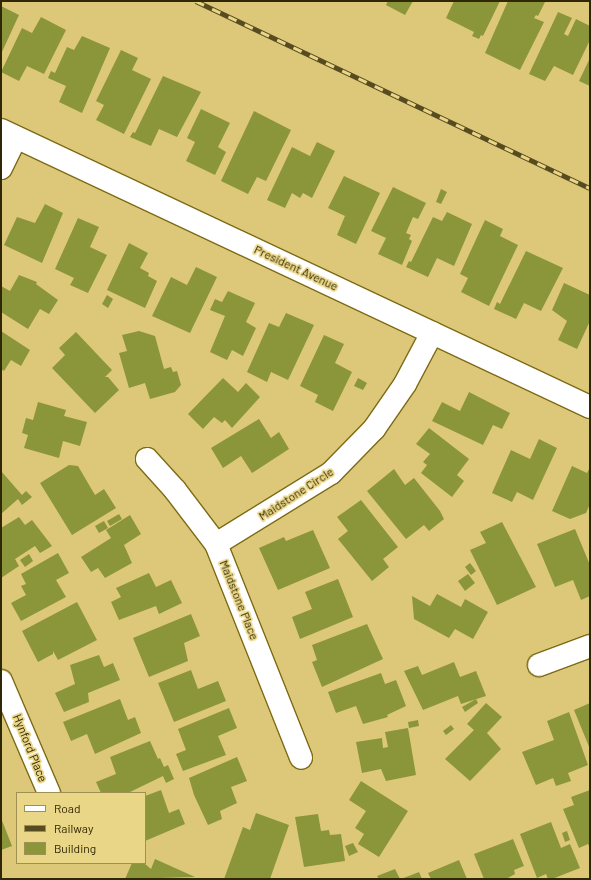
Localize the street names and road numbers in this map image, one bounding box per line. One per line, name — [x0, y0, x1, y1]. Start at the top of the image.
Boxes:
street label: President Avenue — [252, 242, 340, 294]
street label: Maidstone Circle — [256, 465, 336, 523]
street label: Maidstone Place — [216, 558, 262, 642]
street label: Hynford Place — [10, 712, 50, 784]

